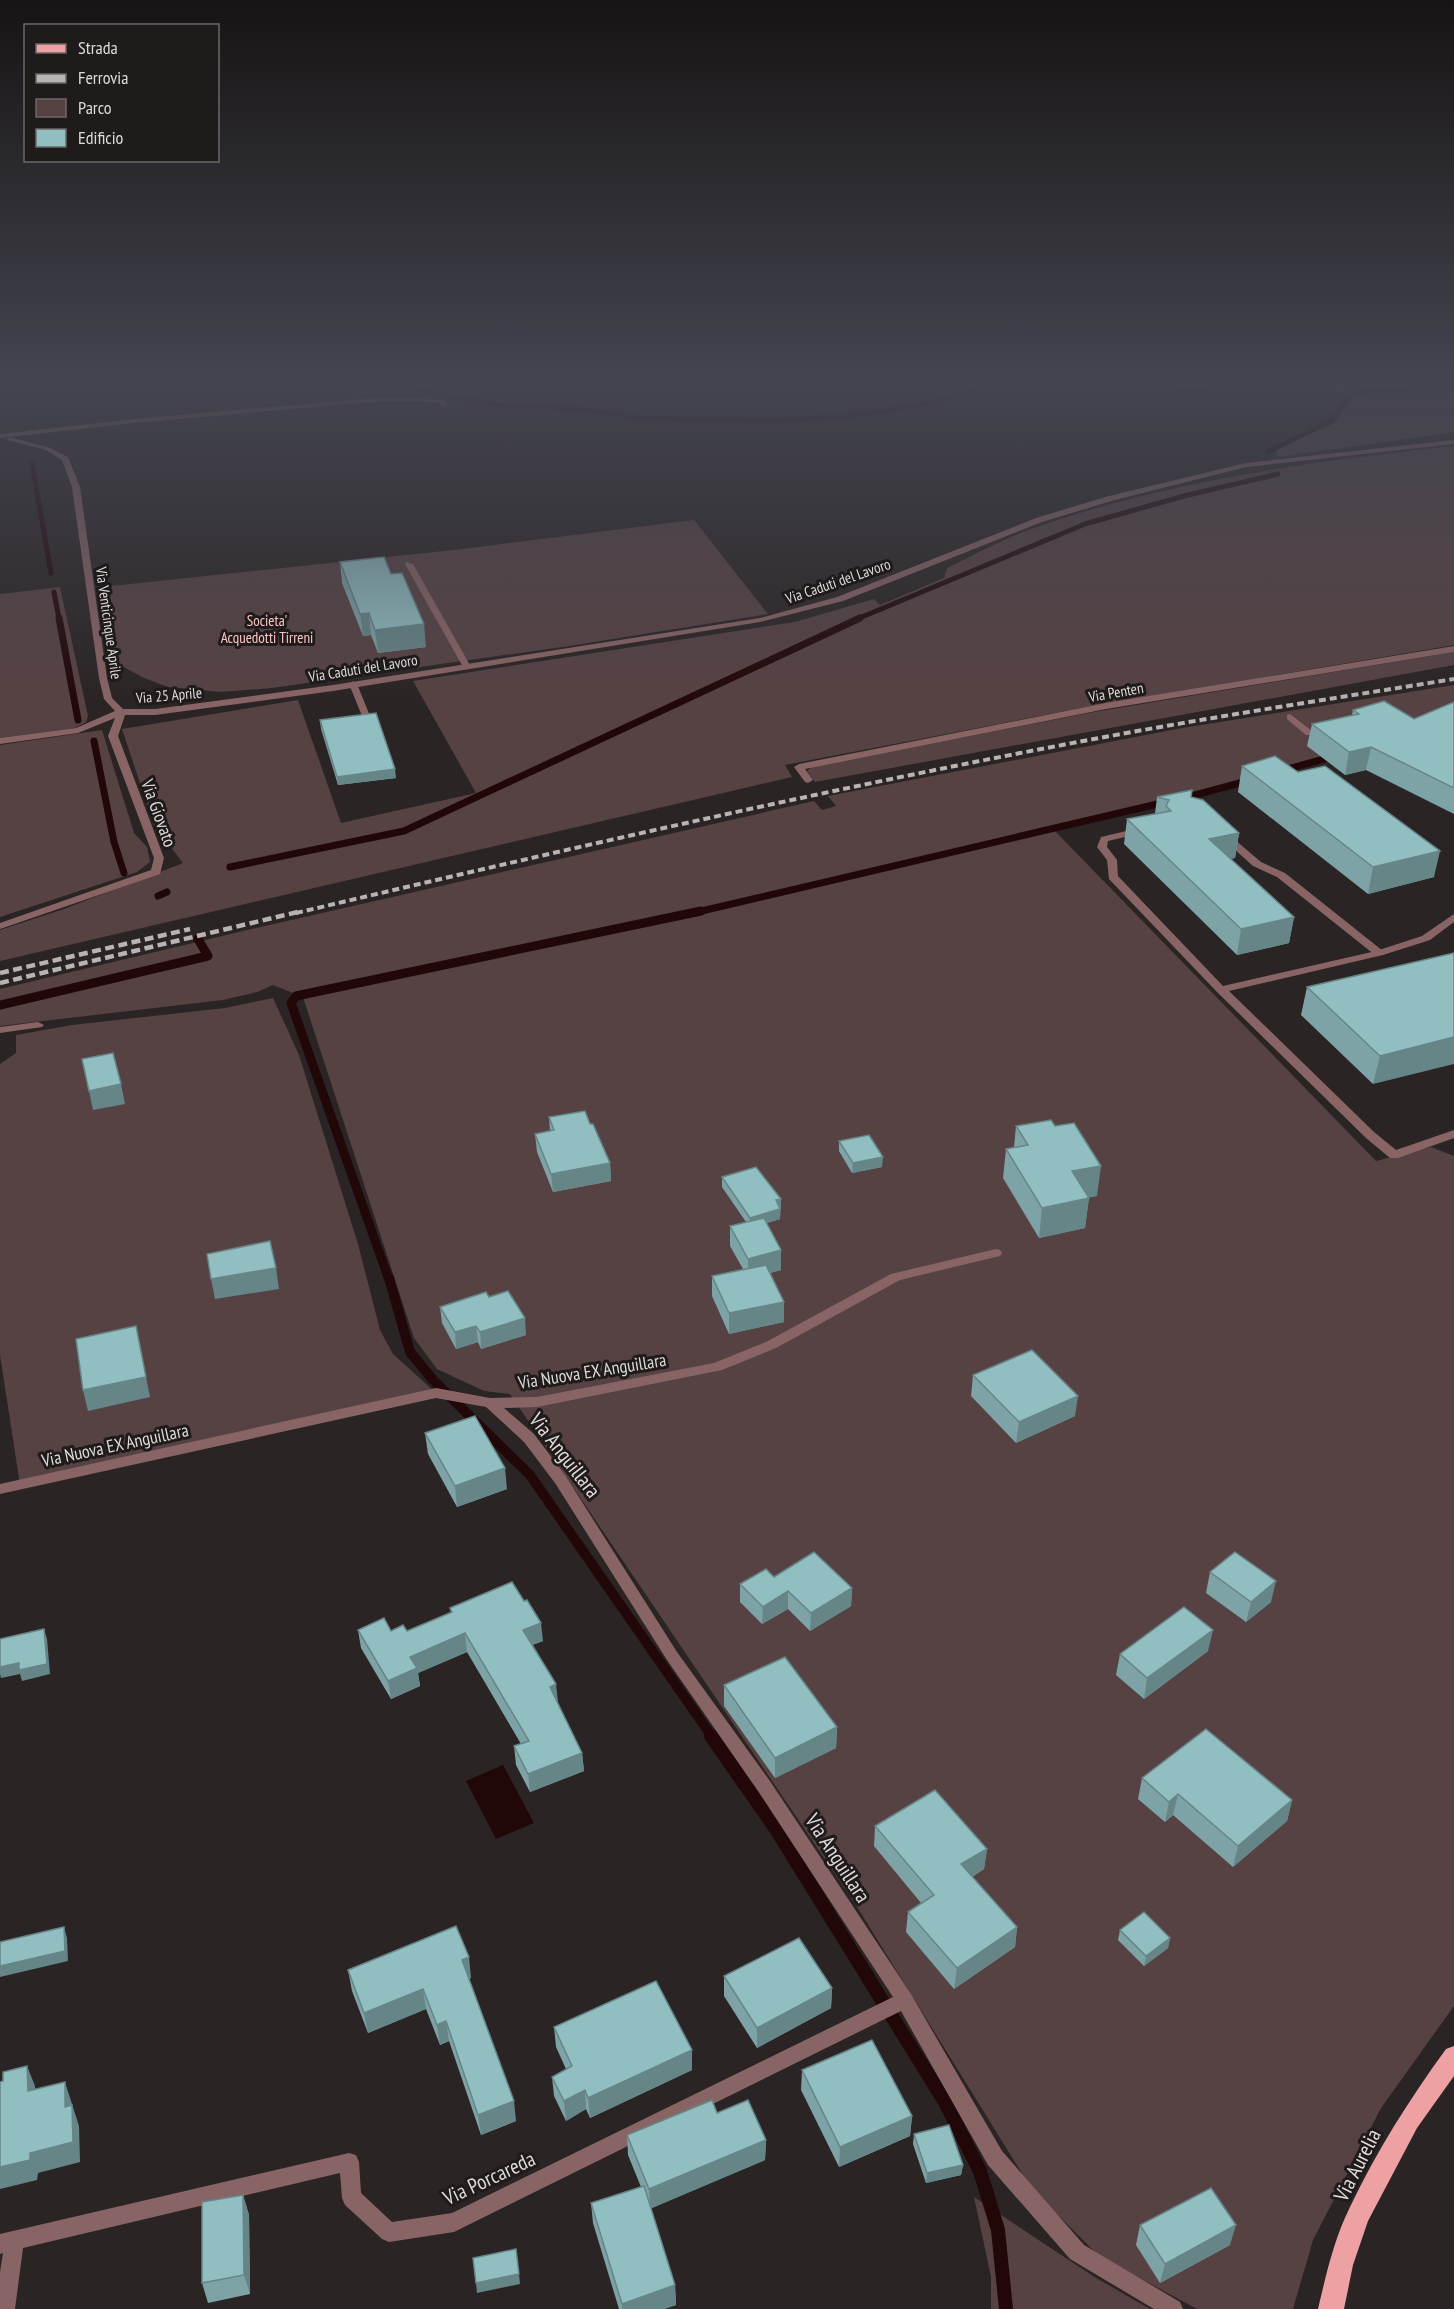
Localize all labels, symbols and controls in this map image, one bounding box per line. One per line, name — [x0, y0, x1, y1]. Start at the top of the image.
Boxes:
legend — [24, 24, 219, 162]
text: Strada — [78, 36, 118, 59]
text: Ferrovia — [78, 66, 128, 89]
text: Parco — [78, 96, 112, 119]
text: Edificio — [78, 126, 124, 149]
street label: Via Caduti del Lavoro — [782, 554, 893, 608]
street label: Via Venticinque Aprile — [92, 565, 126, 680]
park label: Societa' Acquedotti Tirreni — [221, 611, 313, 647]
street label: Via Caduti del Lavoro — [306, 650, 419, 686]
street label: Via Penten — [1086, 678, 1145, 706]
street label: Via 25 Aprile — [134, 683, 203, 707]
street label: Via Giovato — [136, 775, 182, 850]
street label: Via Nuova EX Anguillara — [515, 1348, 668, 1394]
street label: Via Anguillara — [523, 1406, 607, 1503]
street label: Via Nuova EX Anguillara — [38, 1418, 191, 1472]
street label: Via Anguillara — [799, 1808, 877, 1908]
street label: Via Aurelia — [1327, 2124, 1387, 2207]
street label: Via Porcareda — [438, 2145, 539, 2211]

